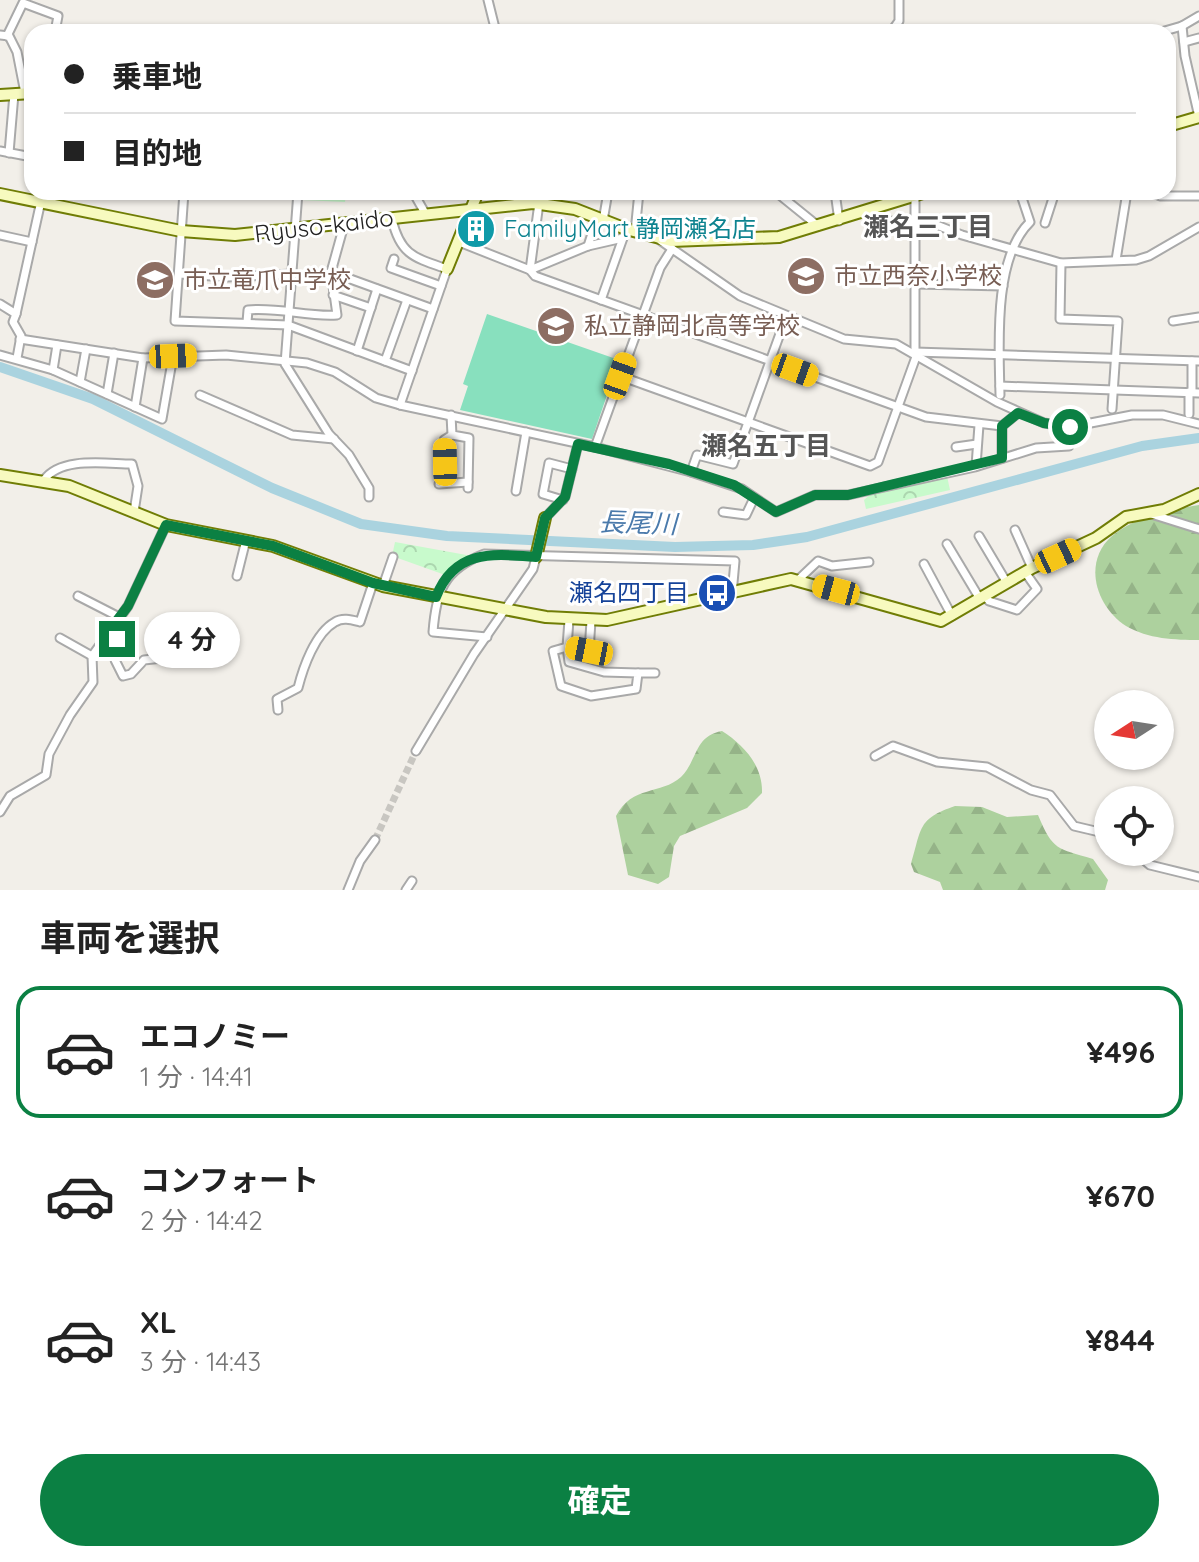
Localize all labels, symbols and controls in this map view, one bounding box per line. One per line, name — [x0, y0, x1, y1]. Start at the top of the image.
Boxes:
text: 乗車地 — [112, 57, 202, 95]
text: 目的地 — [112, 134, 202, 172]
street label: Ryuso-kaido — [253, 202, 395, 248]
building icon: FamilyMart 静岡瀬名店 — [455, 208, 497, 250]
district label: 瀬名三丁目 — [863, 210, 993, 243]
place label: FamilyMart 静岡瀬名店 — [504, 213, 756, 243]
school or university icon: 市立西奈小学校 — [785, 255, 827, 297]
school or university icon: 市立竜爪中学校 — [134, 259, 176, 301]
place label: 市立西奈小学校 — [834, 260, 1002, 290]
place label: 市立竜爪中学校 — [183, 264, 351, 294]
school or university icon: 私立静岡北高等学校 — [535, 305, 577, 347]
place label: 私立静岡北高等学校 — [584, 310, 800, 340]
car — [149, 343, 197, 369]
car — [601, 349, 639, 403]
car — [768, 351, 822, 389]
route start — [1052, 409, 1088, 445]
district label: 瀬名五丁目 — [701, 429, 831, 462]
car — [433, 438, 457, 486]
water label: 長尾川 — [598, 505, 681, 540]
car — [1031, 535, 1085, 577]
bus stop icon: 瀬名四丁目 — [696, 572, 738, 614]
car — [810, 572, 862, 608]
place label: 瀬名四丁目 — [569, 577, 689, 607]
callout: 4 分 — [145, 611, 241, 667]
route end — [99, 621, 135, 657]
text: 4 分 — [168, 623, 216, 656]
car — [563, 635, 615, 667]
north arrow — [1094, 690, 1174, 770]
map controls — [1094, 690, 1174, 866]
button: locate — [1094, 786, 1174, 866]
text: 車両を選択 — [40, 915, 220, 960]
icon: car — [44, 1016, 116, 1088]
text: エコノミー — [140, 1017, 290, 1055]
text: ¥496 — [1086, 1033, 1155, 1071]
text: 1 分 · 14:41 — [140, 1060, 253, 1093]
icon: car — [44, 1160, 116, 1232]
text: コンフォート — [140, 1161, 319, 1199]
text: ¥670 — [1086, 1177, 1155, 1215]
text: 2 分 · 14:42 — [140, 1204, 263, 1237]
text: XL — [140, 1303, 177, 1341]
icon: car — [44, 1304, 116, 1376]
text: ¥844 — [1085, 1321, 1155, 1359]
text: 3 分 · 14:43 — [140, 1345, 261, 1378]
button: 確定 — [40, 1454, 1159, 1546]

